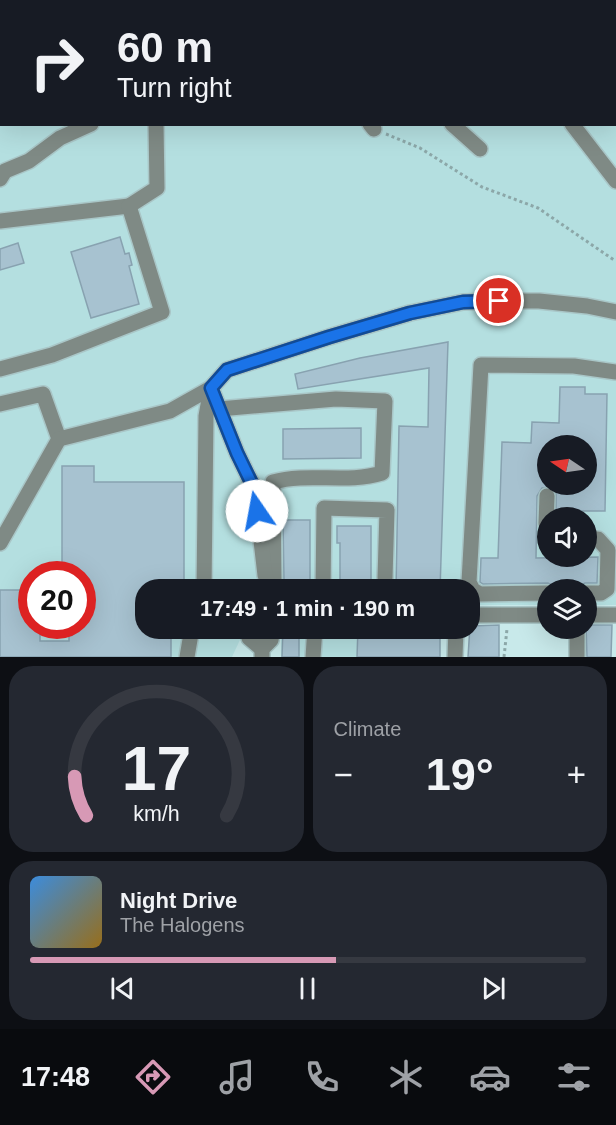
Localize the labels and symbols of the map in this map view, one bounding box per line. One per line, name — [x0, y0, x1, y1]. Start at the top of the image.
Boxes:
pin — [473, 275, 524, 326]
north arrow — [537, 435, 597, 495]
position arrow — [225, 479, 289, 543]
speed limit sign: 20 — [18, 561, 96, 639]

